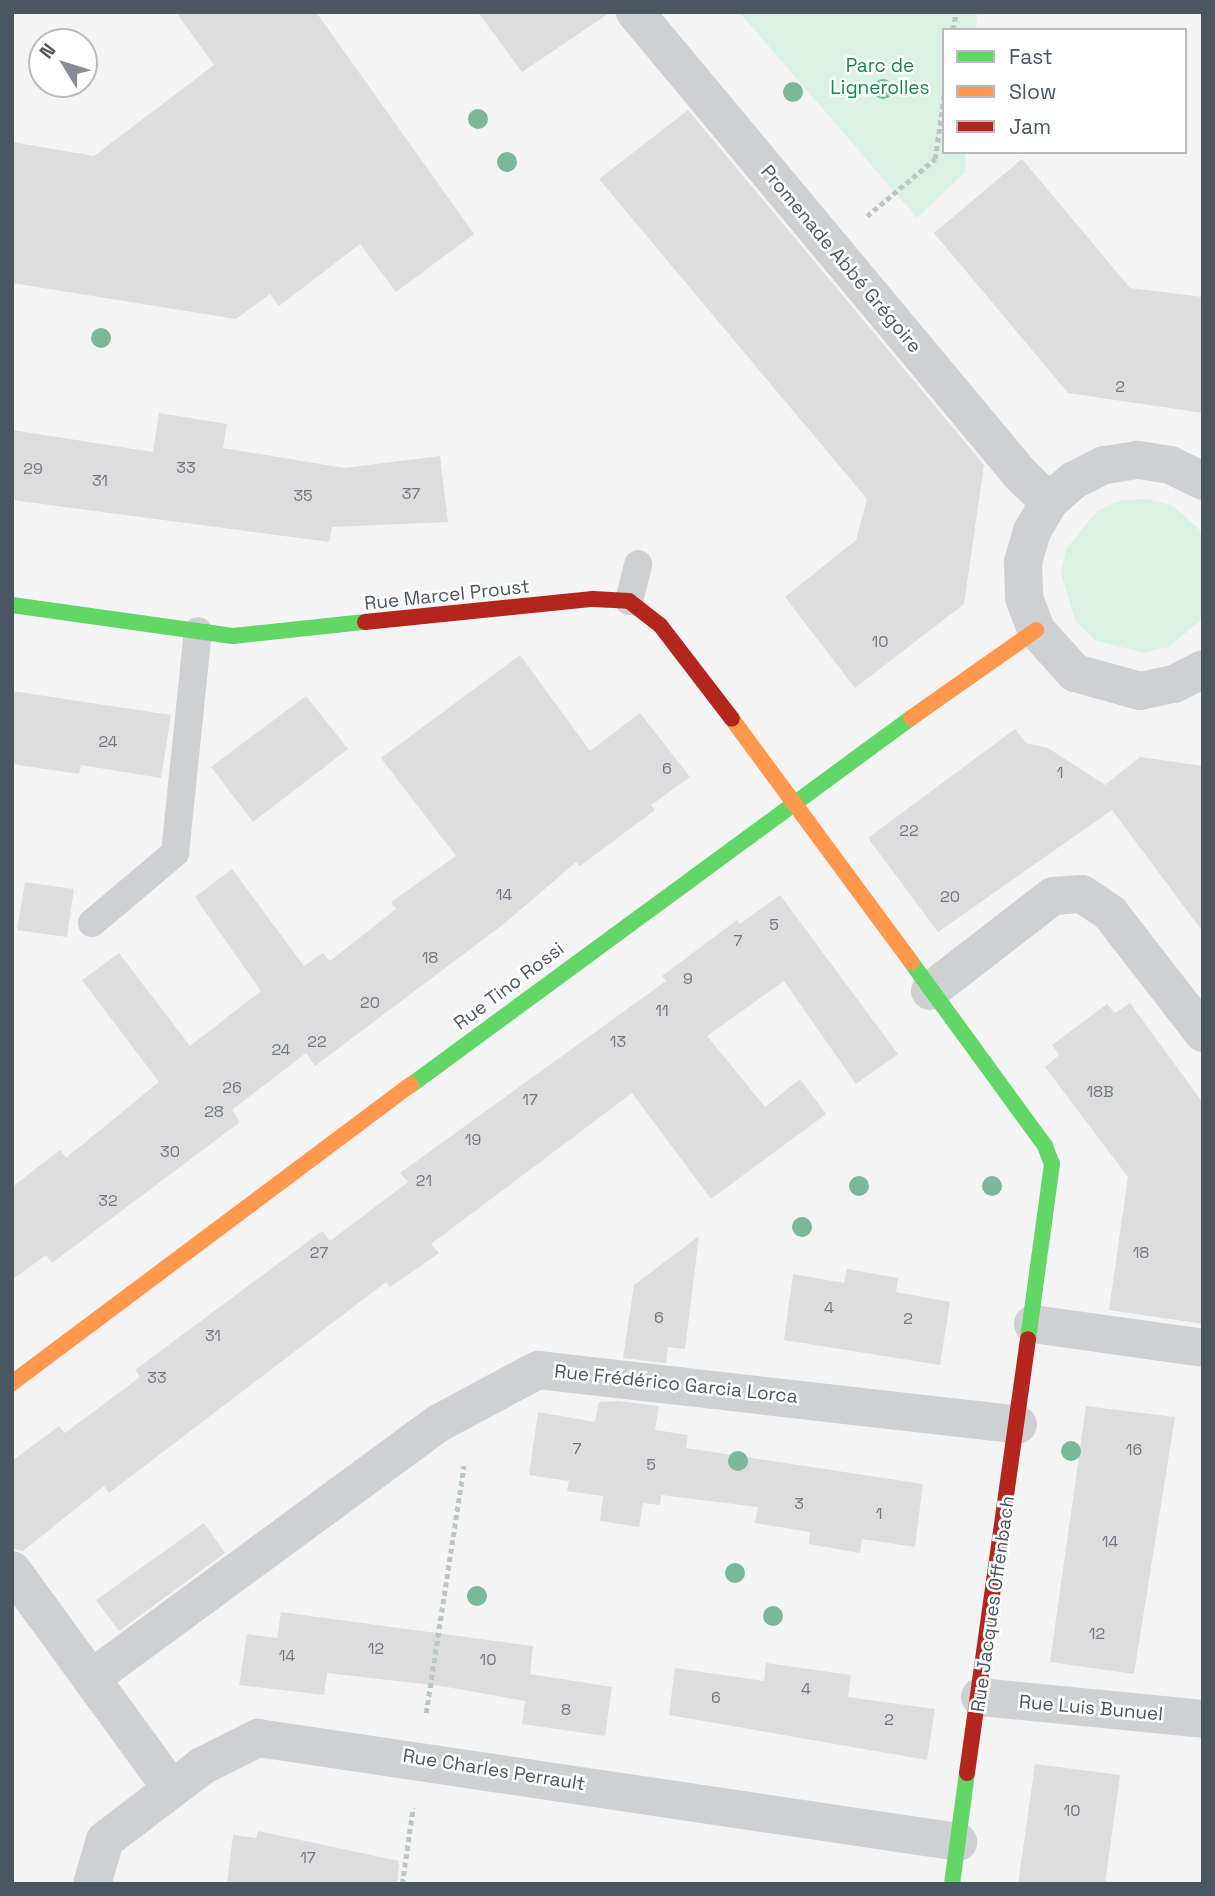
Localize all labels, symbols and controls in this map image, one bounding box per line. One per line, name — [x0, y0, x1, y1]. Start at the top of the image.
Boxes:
north arrow — [28, 28, 98, 98]
legend — [942, 28, 1187, 154]
text: N — [34, 38, 61, 64]
text: Fast — [1009, 43, 1053, 70]
park label: Parc de Lignerolles — [830, 55, 930, 99]
text: Slow — [1009, 78, 1057, 105]
text: Jam — [1009, 113, 1051, 140]
street label: Promenade Abbé Grégoire — [756, 160, 926, 358]
house number: 2 — [1115, 377, 1125, 397]
house number: 33 — [176, 458, 196, 478]
house number: 29 — [23, 459, 43, 479]
house number: 31 — [92, 471, 108, 491]
house number: 37 — [402, 484, 420, 504]
house number: 35 — [293, 486, 313, 506]
street label: Rue Marcel Proust — [363, 575, 531, 615]
house number: 10 — [872, 632, 888, 652]
house number: 24 — [98, 732, 118, 752]
house number: 6 — [662, 759, 672, 779]
house number: 1 — [1057, 763, 1063, 783]
house number: 22 — [899, 821, 919, 841]
house number: 14 — [496, 885, 512, 905]
house number: 20 — [940, 887, 960, 907]
house number: 5 — [769, 915, 779, 935]
house number: 7 — [733, 931, 743, 951]
street label: Rue Tino Rossi — [449, 937, 569, 1035]
house number: 18 — [422, 948, 438, 968]
house number: 9 — [683, 969, 693, 989]
house number: 20 — [360, 993, 380, 1013]
house number: 11 — [655, 1001, 669, 1021]
house number: 22 — [307, 1032, 327, 1052]
house number: 13 — [610, 1032, 626, 1052]
house number: 24 — [271, 1040, 291, 1060]
house number: 26 — [222, 1078, 242, 1098]
house number: 18B — [1086, 1082, 1114, 1102]
house number: 17 — [522, 1090, 538, 1110]
house number: 28 — [204, 1102, 224, 1122]
house number: 19 — [465, 1130, 481, 1150]
house number: 30 — [160, 1142, 180, 1162]
house number: 21 — [416, 1171, 432, 1191]
house number: 32 — [98, 1191, 118, 1211]
house number: 27 — [310, 1243, 328, 1263]
house number: 18 — [1133, 1243, 1149, 1263]
house number: 4 — [824, 1298, 834, 1318]
house number: 6 — [654, 1308, 664, 1328]
house number: 2 — [903, 1309, 913, 1329]
house number: 31 — [205, 1326, 221, 1346]
street label: Rue Frédérico Garcia Lorca — [553, 1360, 799, 1408]
house number: 33 — [147, 1368, 167, 1388]
house number: 7 — [572, 1439, 582, 1459]
house number: 16 — [1126, 1440, 1142, 1460]
house number: 5 — [646, 1455, 656, 1475]
house number: 3 — [794, 1494, 804, 1514]
street label: Rue Jacques Offenbach — [967, 1494, 1019, 1714]
house number: 1 — [876, 1504, 882, 1524]
house number: 14 — [1102, 1532, 1118, 1552]
house number: 12 — [1089, 1624, 1105, 1644]
house number: 12 — [368, 1639, 384, 1659]
house number: 14 — [279, 1646, 295, 1666]
house number: 10 — [480, 1650, 496, 1670]
house number: 4 — [801, 1679, 811, 1699]
house number: 6 — [711, 1688, 721, 1708]
street label: Rue Luis Bunuel — [1018, 1690, 1164, 1726]
house number: 8 — [561, 1700, 571, 1720]
house number: 2 — [884, 1710, 894, 1730]
street label: Rue Charles Perrault — [401, 1744, 587, 1796]
house number: 10 — [1064, 1801, 1080, 1821]
house number: 17 — [300, 1848, 316, 1868]

